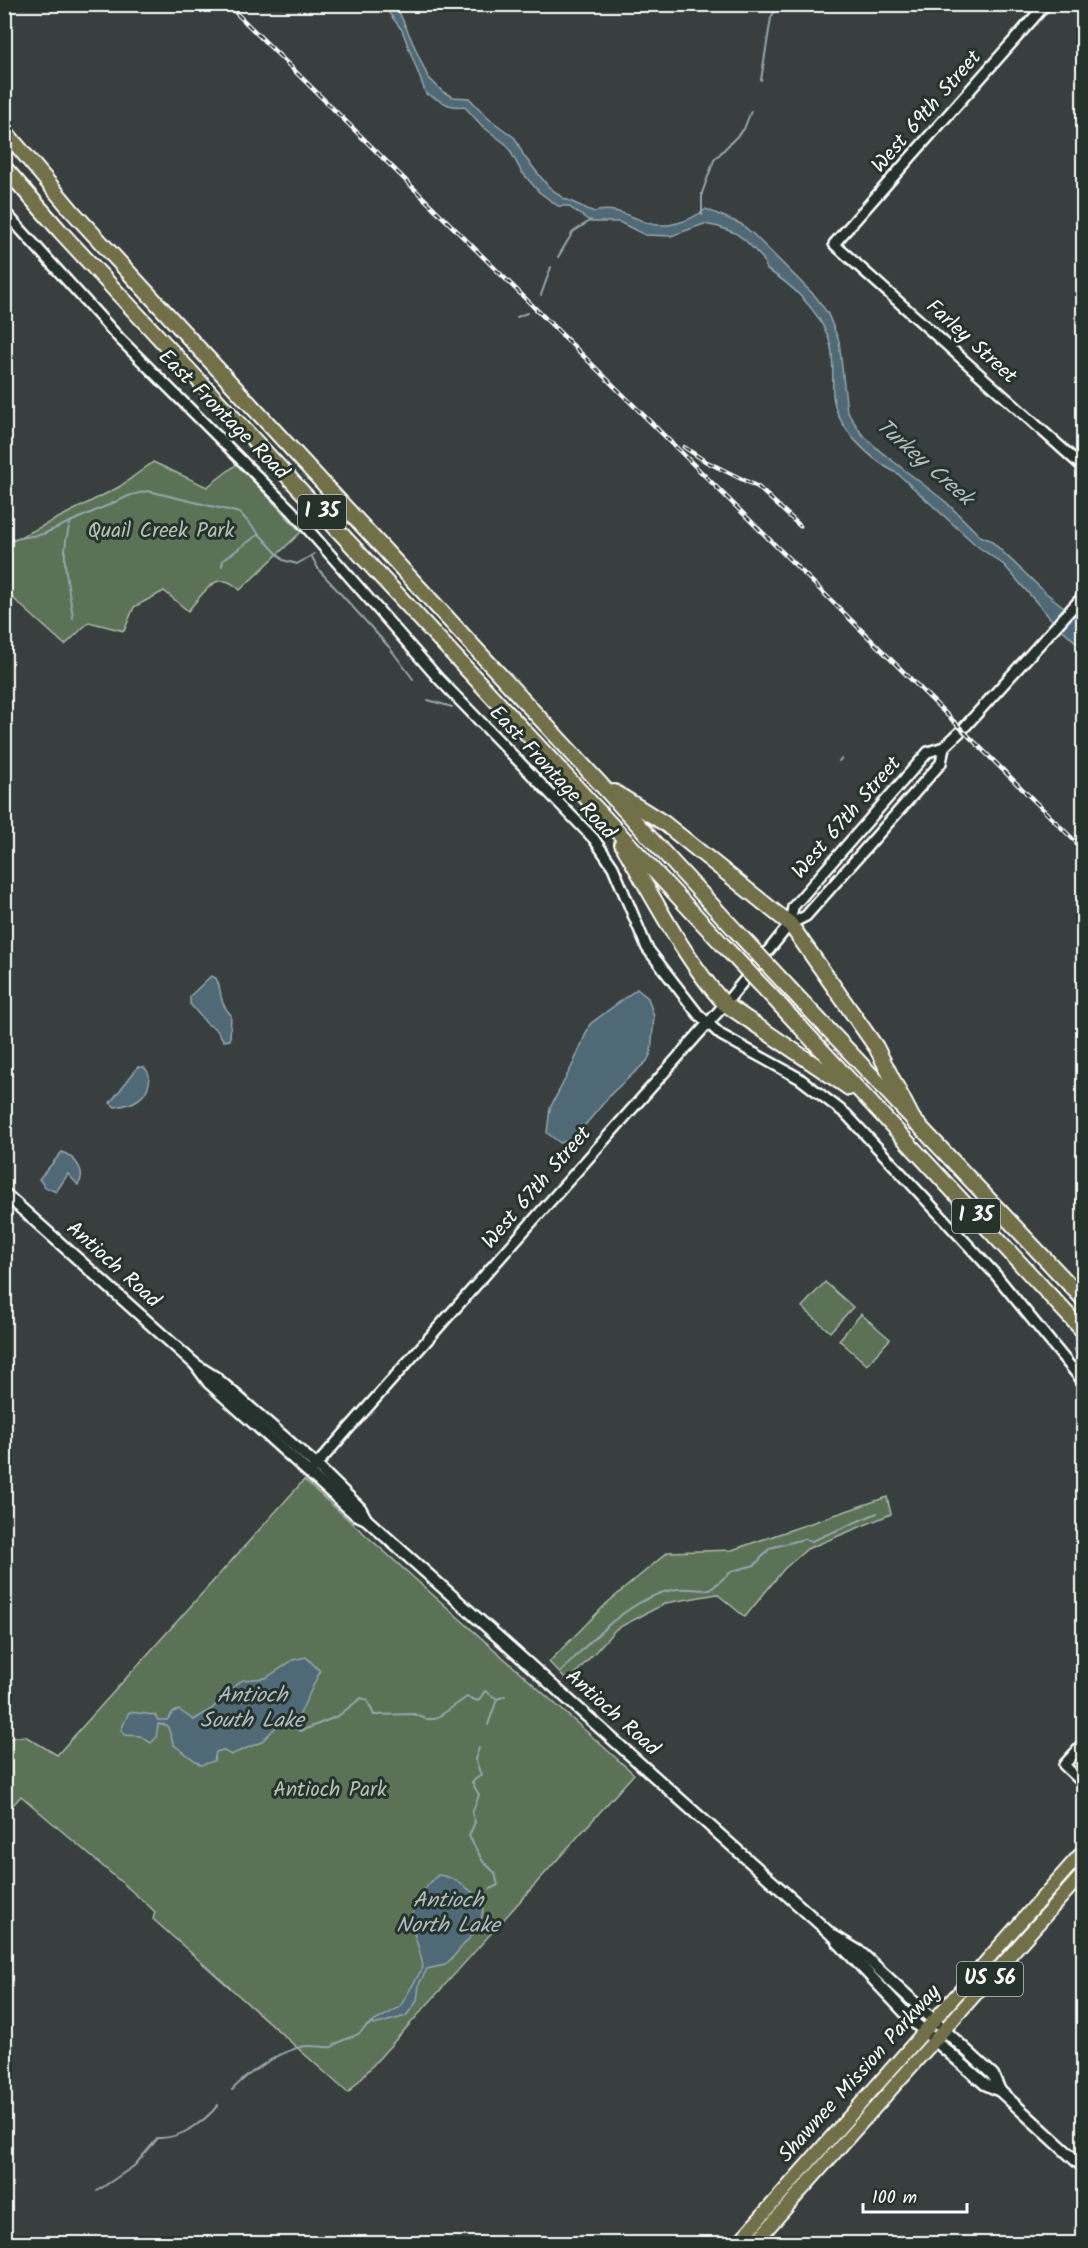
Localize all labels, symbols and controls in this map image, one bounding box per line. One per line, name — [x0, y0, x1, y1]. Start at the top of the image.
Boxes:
street label: West 69th Street — [864, 42, 991, 181]
street label: Farley Street — [918, 292, 1025, 393]
street label: East Frontage Road — [150, 342, 297, 489]
water label: Turkey Creek — [867, 411, 983, 518]
road number: I 35 — [298, 495, 346, 529]
park label: Quail Creek Park — [88, 515, 235, 548]
street label: East Frontage Road — [481, 698, 624, 848]
street label: West 67th Street — [784, 748, 910, 887]
street label: West 67th Street — [474, 1118, 600, 1257]
road number: I 35 — [952, 1199, 1000, 1233]
street label: Antioch Road — [58, 1213, 168, 1317]
street label: Antioch Road — [557, 1661, 667, 1765]
water label: Antioch South Lake — [200, 1679, 306, 1739]
park label: Antioch Park — [273, 1774, 387, 1807]
water label: Antioch North Lake — [396, 1884, 502, 1944]
road number: US 56 — [957, 1962, 1023, 1996]
street label: Shawnee Mission Parkway — [771, 1977, 949, 2171]
scale bar — [863, 2176, 966, 2214]
text: 100 m — [872, 2184, 917, 2213]

